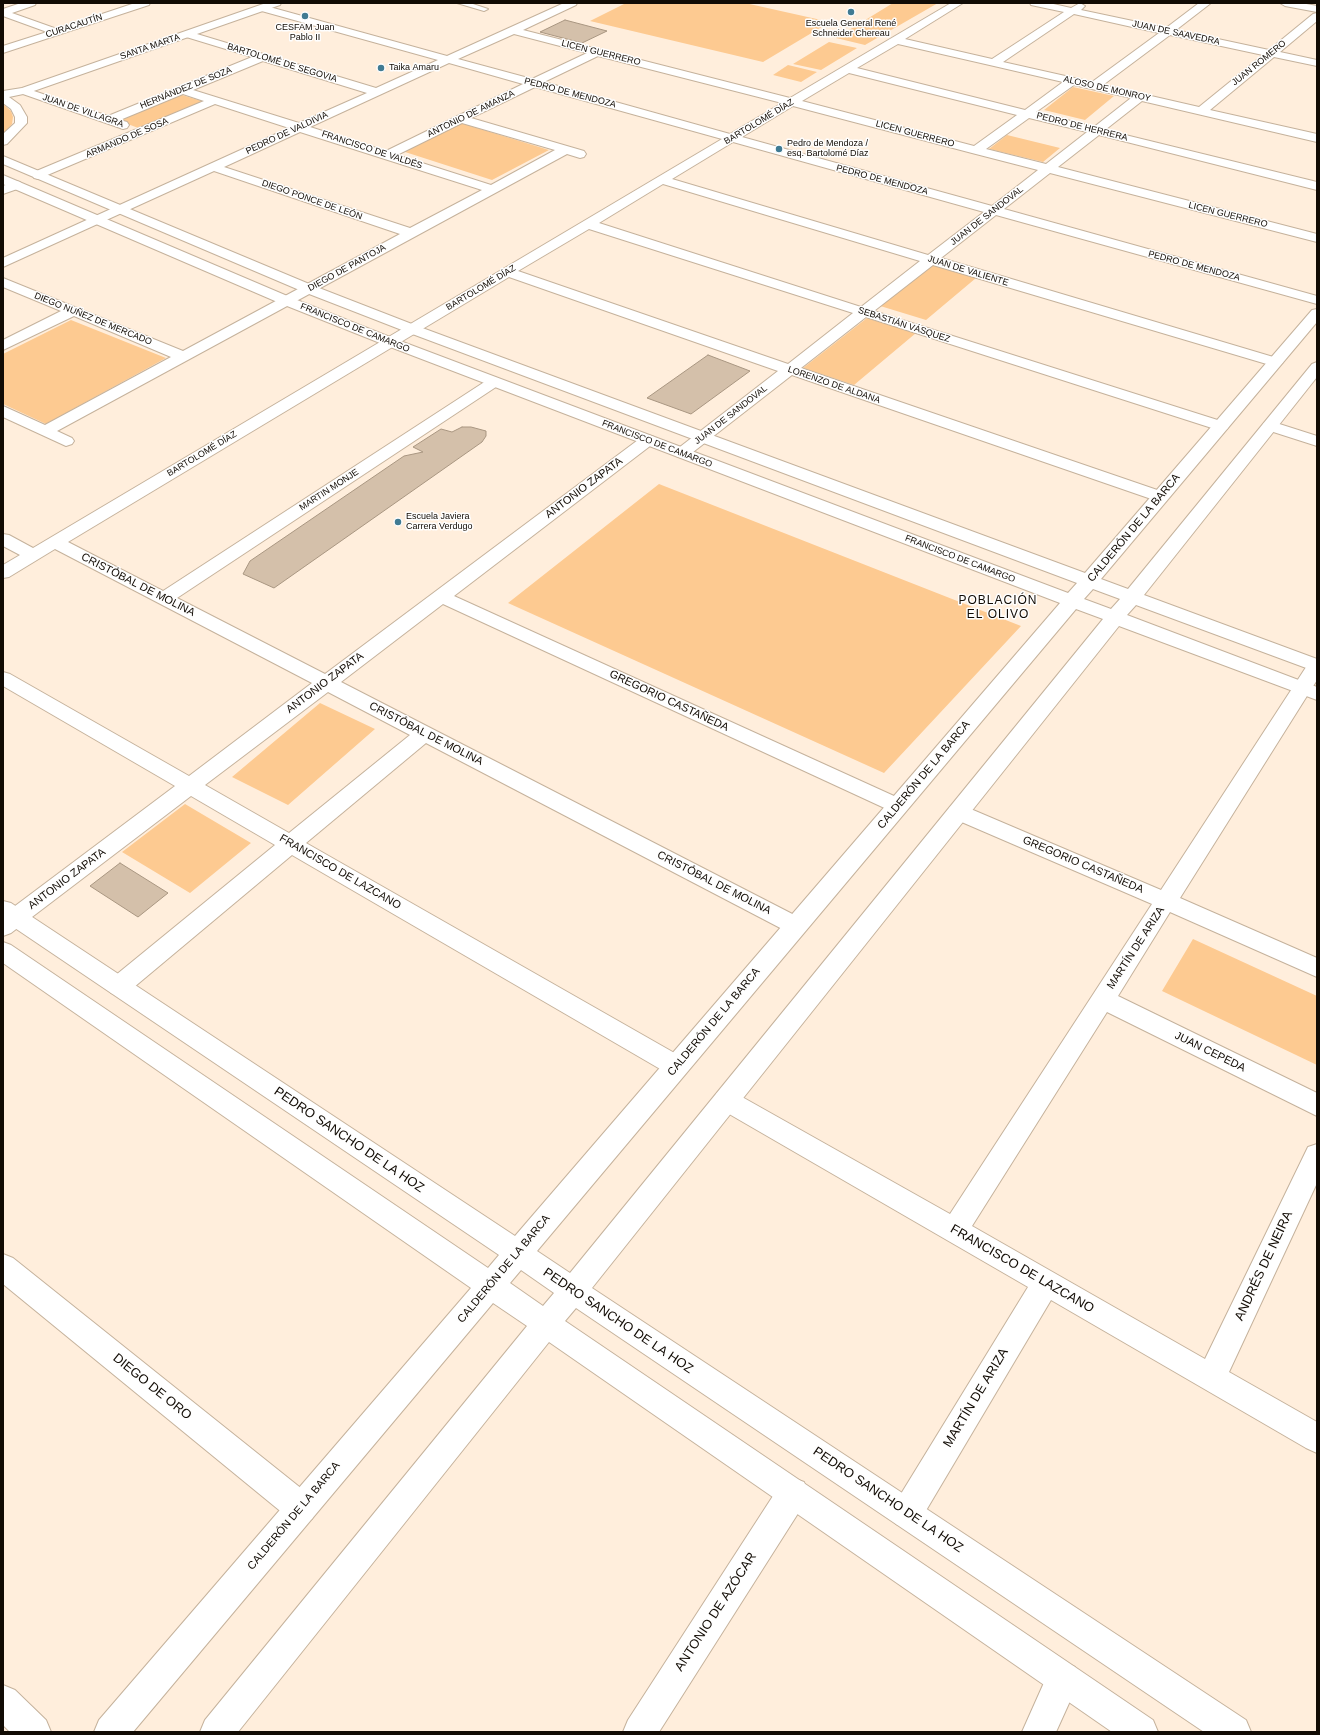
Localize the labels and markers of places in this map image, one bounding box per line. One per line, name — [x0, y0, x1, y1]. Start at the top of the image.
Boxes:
marker: Escuela General René Schneider Chereau — [846, 7, 856, 17]
marker: CESFAM Juan Pablo II — [300, 11, 310, 21]
place label: Escuela General René Schneider Chereau — [806, 19, 896, 40]
place label: CESFAM Juan Pablo II — [275, 23, 335, 44]
marker: Taika Amaru — [376, 63, 386, 73]
place label: Taika Amaru — [389, 63, 439, 73]
place label: Pedro de Mendoza / esq. Bartolomé Díaz — [787, 139, 869, 160]
marker: Pedro de Mendoza / esq. Bartolomé Díaz — [774, 144, 784, 154]
place label: Escuela Javiera Carrera Verdugo — [406, 512, 473, 533]
marker: Escuela Javiera Carrera Verdugo — [393, 517, 403, 527]

